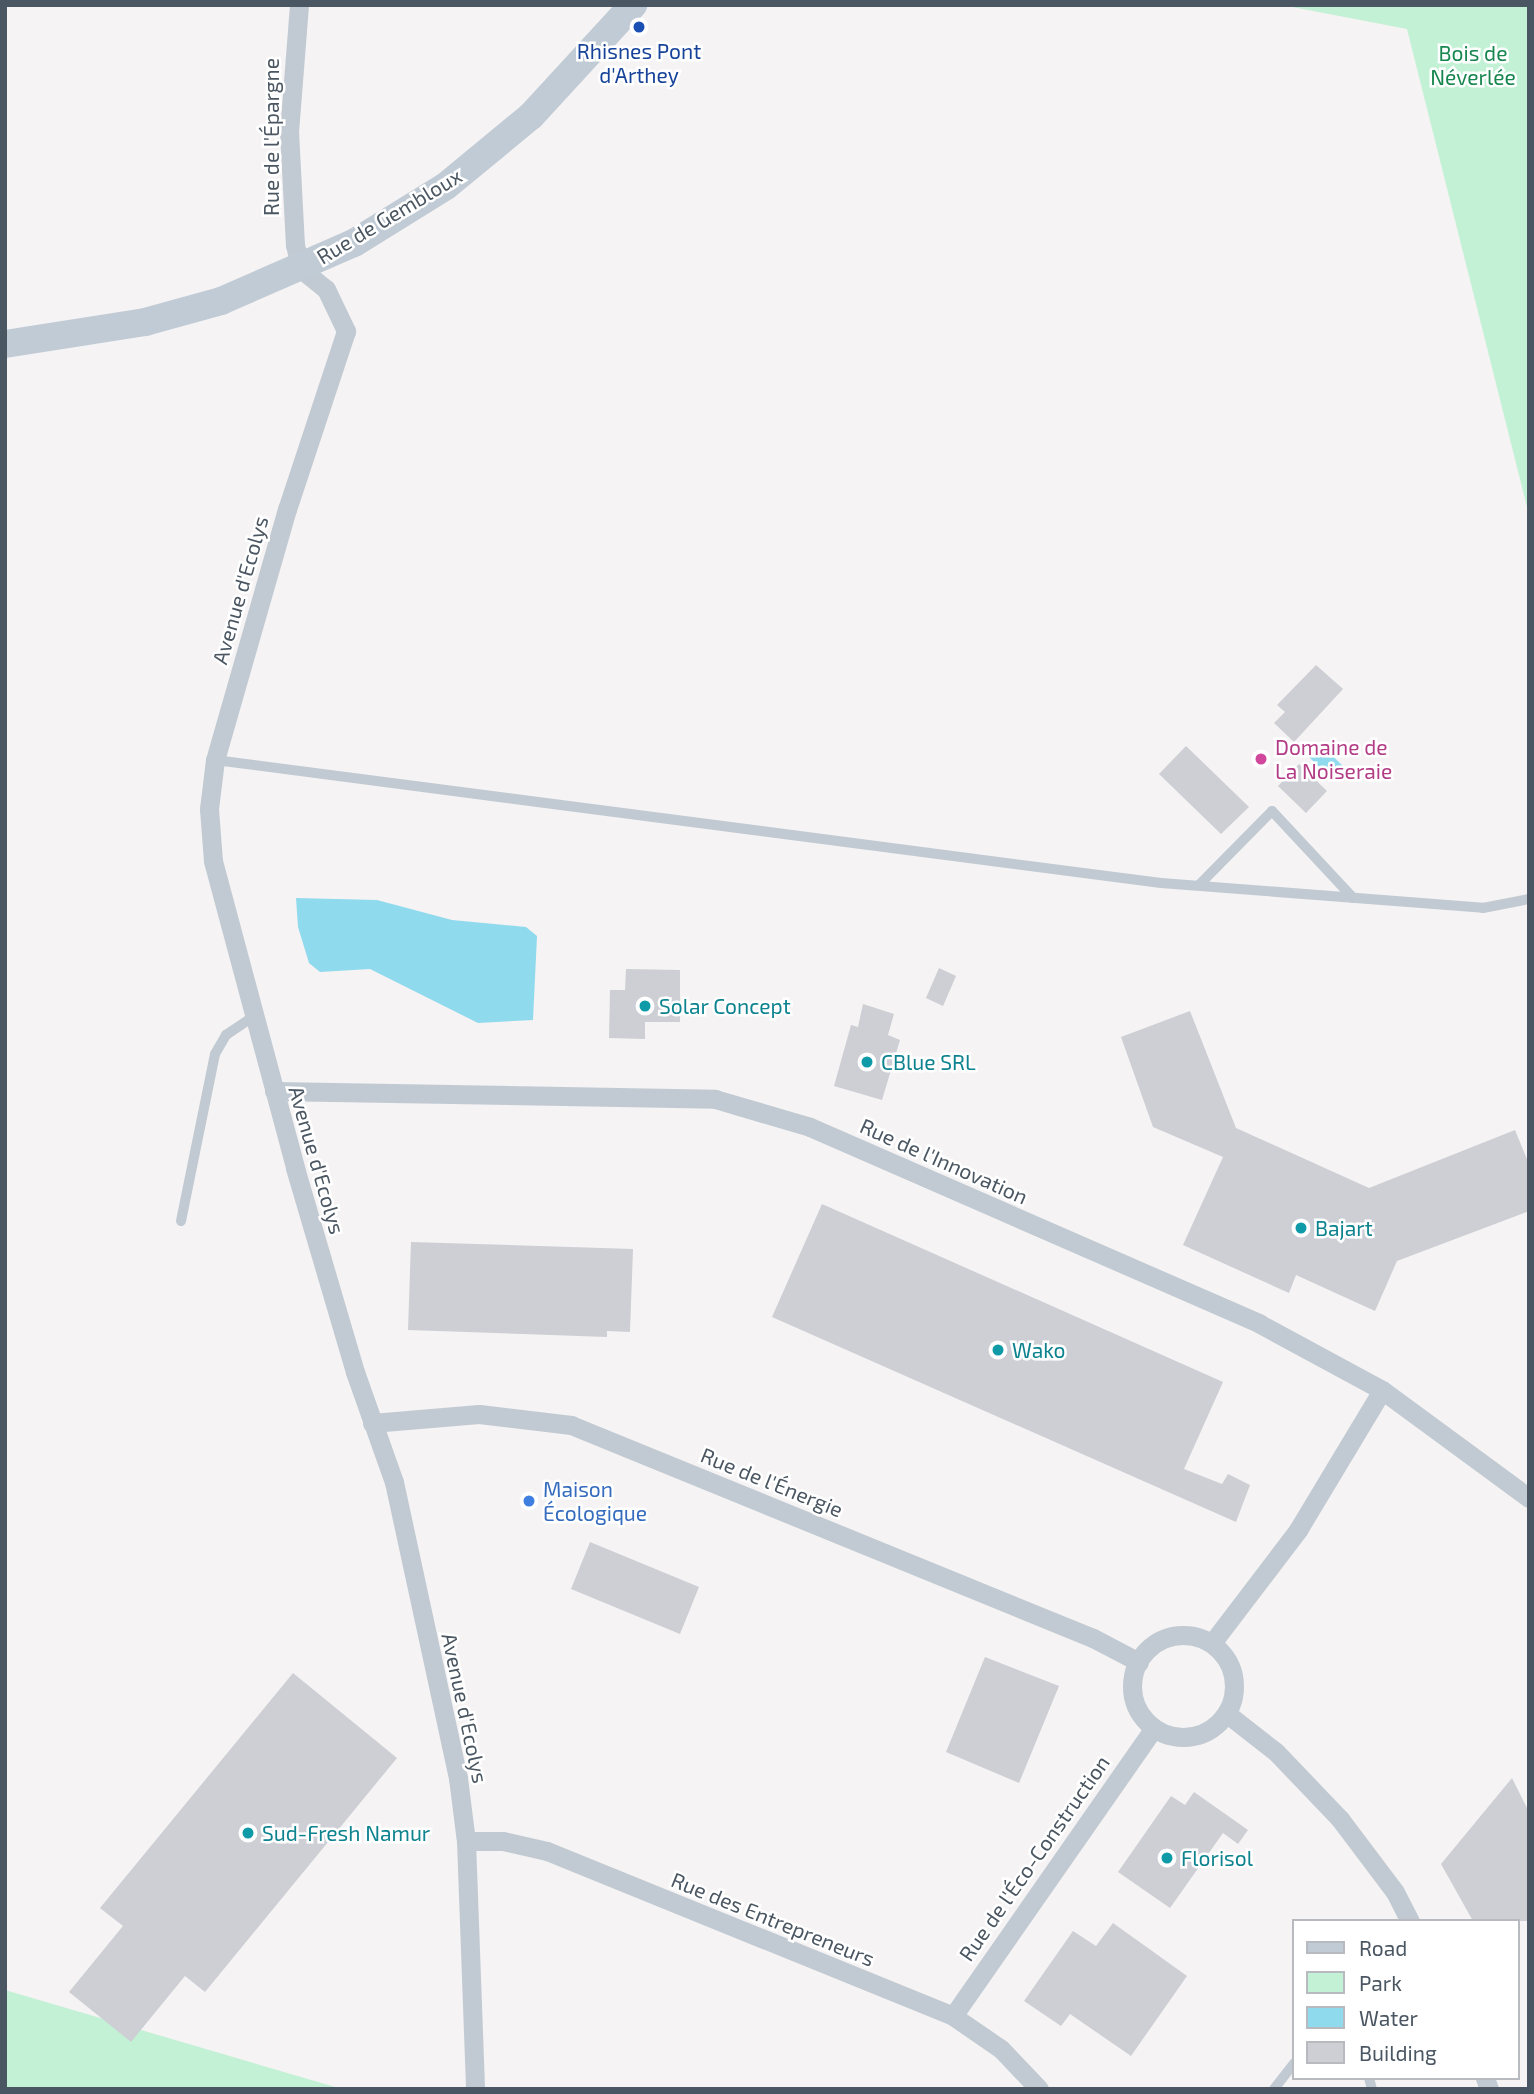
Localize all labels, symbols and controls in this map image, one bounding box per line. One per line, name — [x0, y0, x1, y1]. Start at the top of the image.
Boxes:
marker: Rhisnes Pont d'Arthey — [631, 19, 647, 35]
place label: Rhisnes Pont d'Arthey — [577, 38, 701, 88]
park label: Bois de Néverlée — [1430, 40, 1516, 90]
street label: Rue de l'Épargne — [258, 58, 284, 216]
street label: Rue de Gembloux — [312, 163, 466, 269]
street label: Avenue d'Ecolys — [207, 513, 273, 667]
place label: Domaine de La Noiseraie — [1275, 734, 1392, 784]
marker: Domaine de La Noiseraie — [1253, 751, 1269, 767]
place label: Solar Concept — [659, 993, 791, 1019]
marker: Solar Concept — [637, 998, 653, 1014]
place label: CBlue SRL — [881, 1049, 976, 1075]
marker: CBlue SRL — [859, 1054, 875, 1070]
street label: Avenue d'Ecolys — [284, 1083, 350, 1237]
street label: Rue de l'Innovation — [856, 1113, 1032, 1209]
place label: Bajart — [1315, 1215, 1373, 1241]
marker: Bajart — [1293, 1220, 1309, 1236]
place label: Wako — [1012, 1337, 1065, 1363]
marker: Wako — [990, 1342, 1006, 1358]
street label: Rue de l'Énergie — [697, 1442, 847, 1522]
place label: Maison Écologique — [543, 1476, 647, 1526]
marker: Maison Écologique — [521, 1493, 537, 1509]
street label: Avenue d'Ecolys — [437, 1631, 493, 1785]
street label: Rue de l'Éco-Construction — [953, 1750, 1115, 1966]
place label: Sud-Fresh Namur — [262, 1820, 430, 1846]
marker: Sud-Fresh Namur — [240, 1825, 256, 1841]
place label: Florisol — [1181, 1845, 1253, 1871]
marker: Florisol — [1159, 1850, 1175, 1866]
street label: Rue des Entrepreneurs — [668, 1867, 878, 1971]
legend — [1292, 1919, 1520, 2080]
text: Road — [1359, 1935, 1407, 1960]
text: Park — [1359, 1970, 1402, 1995]
text: Water — [1359, 2005, 1418, 2030]
text: Building — [1359, 2040, 1437, 2065]

